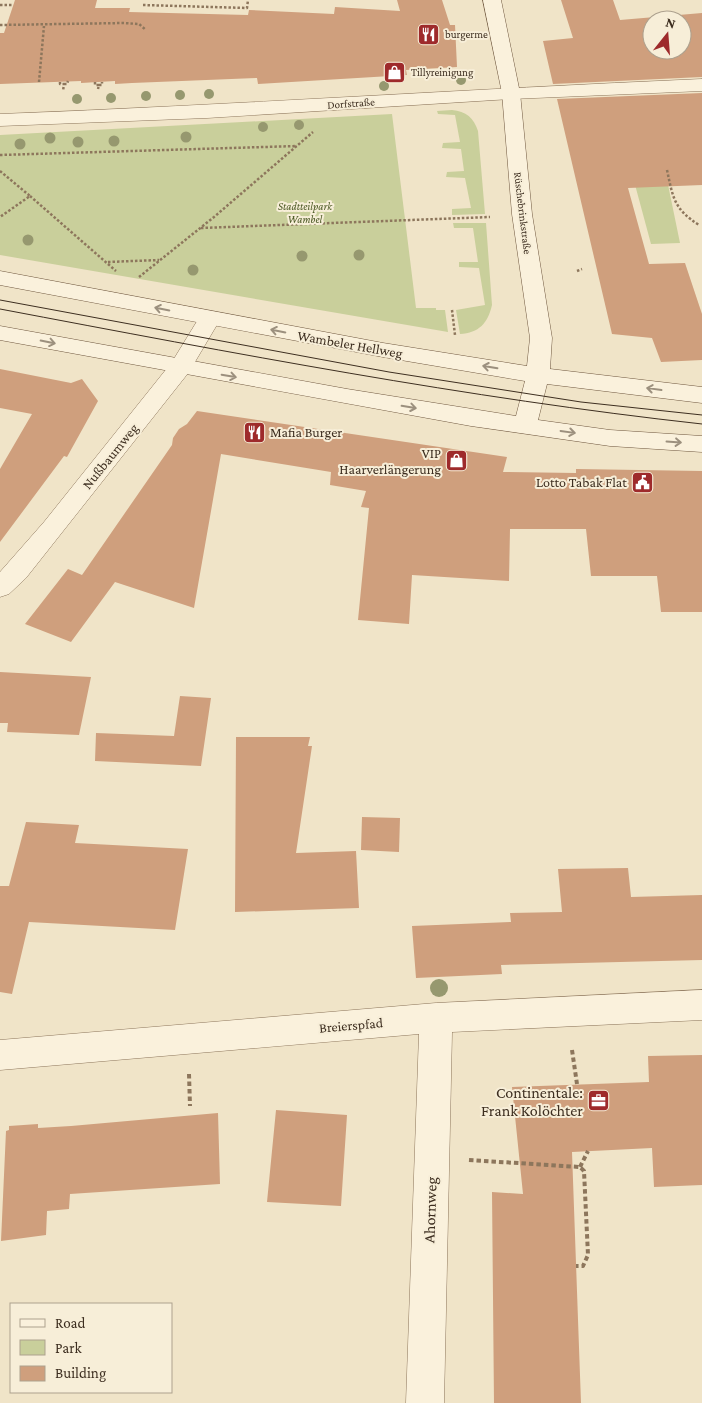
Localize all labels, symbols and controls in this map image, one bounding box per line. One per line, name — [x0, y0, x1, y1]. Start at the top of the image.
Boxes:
north arrow — [642, 10, 692, 60]
text: N — [664, 14, 678, 32]
restaurant icon: burgerme — [417, 22, 441, 46]
place label: burgerme — [445, 28, 488, 41]
shop icon: Tillyreinigung — [383, 60, 407, 84]
place label: Tillyreinigung — [411, 66, 474, 79]
street label: Dorfstraße — [327, 95, 375, 111]
street label: Rüschebrinkstraße — [512, 171, 534, 255]
park label: Stadtteilpark Wambel — [278, 200, 333, 225]
one-way arrow — [154, 304, 170, 313]
one-way arrow — [271, 325, 287, 335]
street label: Wambeler Hellweg — [296, 327, 404, 361]
one-way arrow — [39, 338, 55, 347]
one-way arrow — [482, 362, 498, 372]
one-way arrow — [221, 371, 237, 381]
one-way arrow — [646, 384, 662, 394]
one-way arrow — [400, 403, 416, 413]
street label: Nußbaumweg — [79, 420, 141, 492]
restaurant icon: Mafia Burger — [242, 420, 266, 444]
place label: Mafia Burger — [270, 424, 342, 440]
one-way arrow — [559, 427, 575, 437]
one-way arrow — [665, 438, 681, 447]
place label: VIP Haarverlängerung — [339, 445, 441, 477]
shop icon: VIP Haarverlängerung — [445, 449, 469, 473]
public building icon: Lotto Tabak Flat — [631, 470, 655, 494]
place label: Lotto Tabak Flat — [536, 474, 627, 490]
street label: Breierspfad — [318, 1014, 384, 1036]
place label: Continentale: Frank Kolöchter — [481, 1084, 583, 1119]
office icon: Continentale: Frank Kolöchter — [587, 1089, 611, 1113]
street label: Ahornweg — [420, 1176, 441, 1243]
legend — [10, 1303, 172, 1393]
text: Road — [55, 1315, 86, 1331]
text: Park — [55, 1340, 82, 1356]
text: Building — [55, 1365, 106, 1382]

